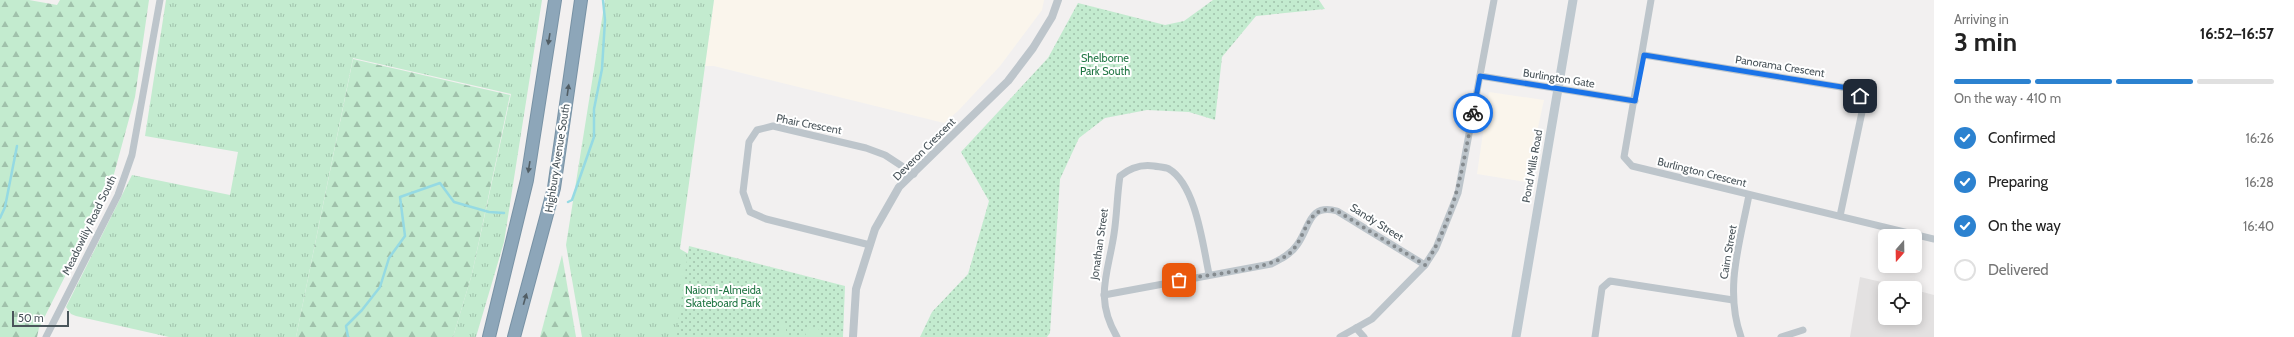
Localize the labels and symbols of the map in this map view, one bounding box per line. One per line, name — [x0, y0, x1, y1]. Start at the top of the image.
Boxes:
one-way arrow — [546, 32, 552, 45]
park label: Shelborne Park South — [1080, 51, 1130, 78]
street label: Panorama Crescent — [1734, 52, 1826, 80]
street label: Burlington Gate — [1522, 65, 1596, 91]
pin — [1843, 79, 1877, 113]
one-way arrow — [565, 84, 571, 96]
courier — [1453, 93, 1493, 133]
street label: Highbury Avenue South — [541, 103, 573, 213]
street label: Phair Crescent — [775, 111, 843, 137]
street label: Deveron Crescent — [890, 114, 959, 183]
street label: Pond Mills Road — [1519, 128, 1545, 204]
street label: Burlington Crescent — [1656, 154, 1748, 190]
one-way arrow — [526, 161, 532, 173]
street label: Meadowlily Road South — [59, 173, 119, 277]
street label: Sandy Street — [1348, 200, 1407, 244]
street label: Jonathan Street — [1087, 207, 1111, 282]
street label: Cairn Street — [1716, 224, 1740, 280]
north arrow — [1878, 229, 1922, 273]
pin — [1162, 263, 1196, 297]
park label: Naiomi-Almeida Skateboard Park — [685, 283, 762, 310]
one-way arrow — [522, 293, 528, 305]
scale bar — [12, 309, 69, 328]

